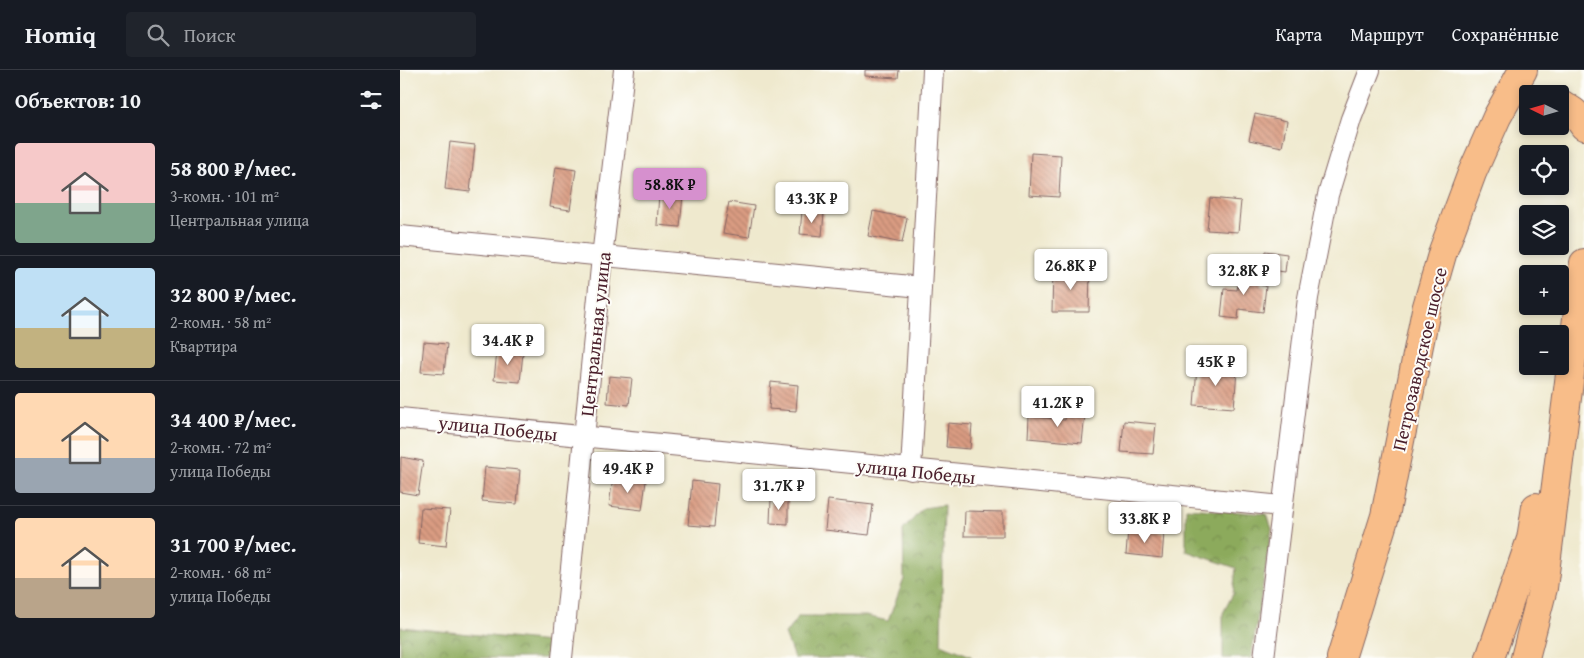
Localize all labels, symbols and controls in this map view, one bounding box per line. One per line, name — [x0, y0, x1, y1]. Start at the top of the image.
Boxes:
search box — [126, 12, 476, 57]
text: Homiq — [25, 17, 96, 52]
icon: search — [144, 21, 172, 49]
text: Поиск — [184, 21, 235, 49]
text: Карта — [1276, 21, 1322, 48]
text: Маршрут — [1350, 21, 1424, 48]
text: Сохранённые — [1452, 21, 1559, 48]
text: Объектов: 10 — [15, 85, 141, 116]
north arrow — [1519, 85, 1569, 135]
map controls — [1519, 85, 1569, 375]
icon: filters — [357, 86, 385, 114]
button: locate — [1519, 145, 1569, 195]
text: 58 800 ₽/мес. — [170, 153, 296, 184]
icon: home — [55, 163, 115, 223]
pin: 58.8K ₽ — [624, 168, 716, 210]
text: 58.8K ₽ — [644, 172, 696, 196]
pin: 43.3K ₽ — [766, 182, 858, 224]
text: 3-комн. · 101 m² — [170, 184, 279, 208]
text: 43.3K ₽ — [786, 186, 838, 210]
button: layers — [1519, 205, 1569, 255]
text: Центральная улица — [170, 208, 309, 232]
pin: 26.8K ₽ — [1025, 248, 1117, 291]
street label: Центральная улица — [572, 250, 618, 418]
text: 26.8K ₽ — [1045, 253, 1097, 277]
pin: 32.8K ₽ — [1198, 254, 1290, 296]
text: 32.8K ₽ — [1218, 258, 1270, 282]
street label: Петрозаводское шоссе — [1384, 264, 1454, 454]
button: + — [1519, 265, 1569, 315]
text: 32 800 ₽/мес. — [170, 279, 296, 310]
icon: home — [55, 288, 115, 348]
text: 2-комн. · 58 m² — [170, 310, 271, 334]
pin: 34.4K ₽ — [462, 324, 554, 366]
button: − — [1519, 325, 1569, 375]
text: 34.4K ₽ — [482, 328, 534, 352]
text: Квартира — [170, 334, 237, 358]
pin: 45K ₽ — [1181, 344, 1251, 387]
text: 45K ₽ — [1197, 349, 1235, 373]
pin: 41.2K ₽ — [1012, 386, 1104, 428]
text: 41.2K ₽ — [1032, 390, 1084, 414]
text: 34 400 ₽/мес. — [170, 404, 296, 435]
street label: улица Победы — [436, 408, 559, 448]
icon: home — [55, 413, 115, 473]
text: 2-комн. · 72 m² — [170, 435, 271, 459]
street label: улица Победы — [854, 451, 977, 491]
pin: 49.4K ₽ — [582, 452, 674, 494]
text: 49.4K ₽ — [602, 456, 654, 480]
text: улица Победы — [170, 459, 271, 483]
pin: 31.7K ₽ — [733, 468, 825, 511]
text: 31.7K ₽ — [753, 473, 805, 497]
pin: 33.8K ₽ — [1099, 502, 1191, 544]
text: 33.8K ₽ — [1119, 506, 1171, 530]
text: 31 700 ₽/мес. — [170, 529, 296, 560]
icon: home — [55, 538, 115, 598]
text: 2-комн. · 68 m² — [170, 560, 271, 584]
text: улица Победы — [170, 584, 271, 608]

